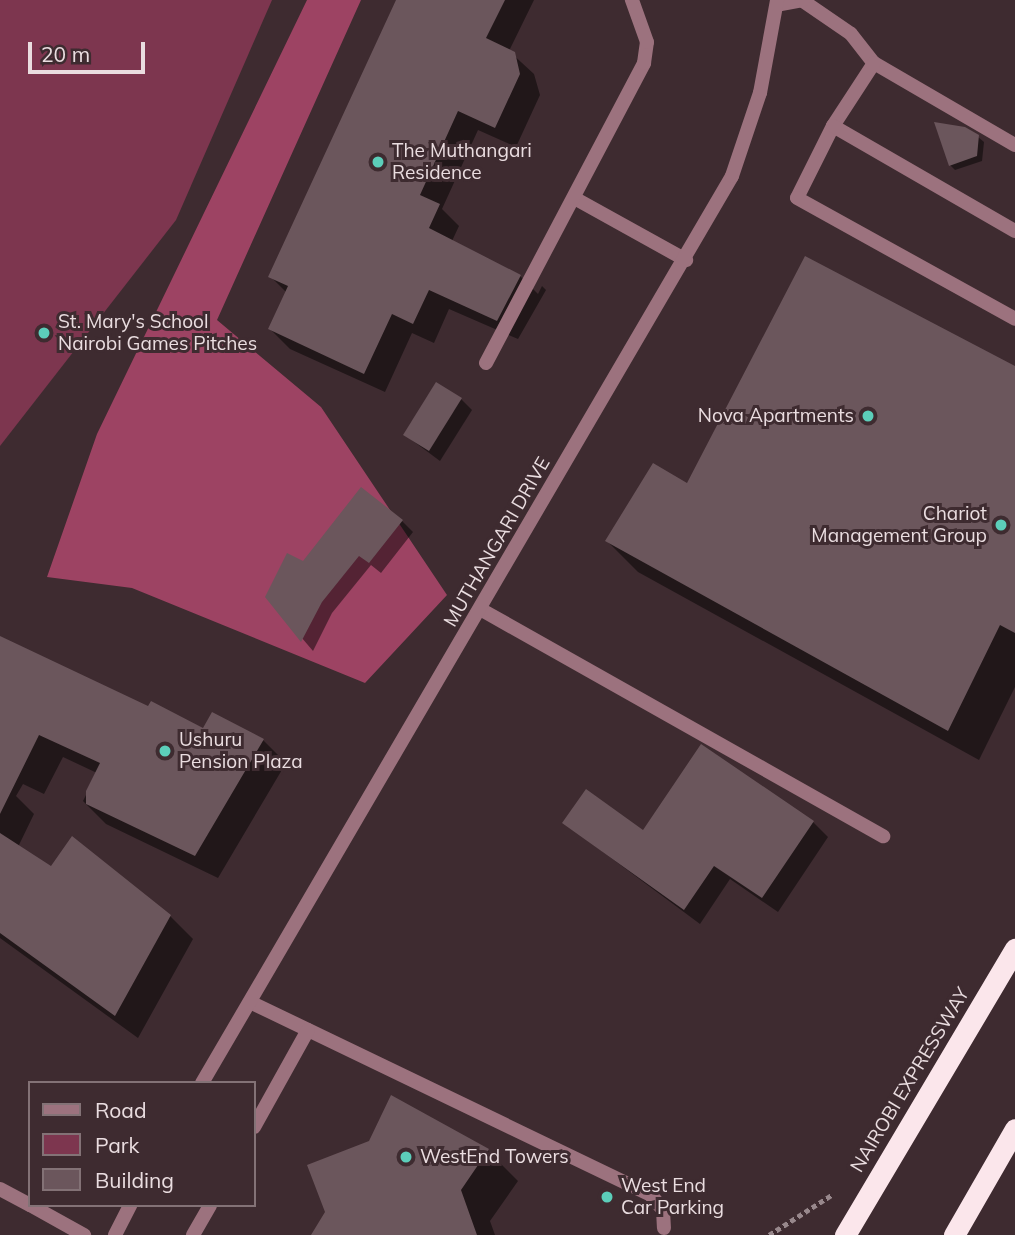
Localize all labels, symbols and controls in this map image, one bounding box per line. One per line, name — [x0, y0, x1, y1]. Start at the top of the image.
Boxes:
scale bar — [32, 28, 149, 72]
text: 20 m — [41, 41, 90, 67]
place label: The Muthangari Residence — [392, 140, 532, 184]
marker: The Muthangari Residence — [370, 154, 386, 170]
place label: St. Mary's School Nairobi Games Pitches — [58, 311, 257, 355]
marker: St. Mary's School Nairobi Games Pitches — [36, 325, 52, 341]
place label: Nova Apartments — [698, 405, 854, 427]
marker: Nova Apartments — [860, 408, 876, 424]
street label: MUTHANGARI DRIVE — [439, 453, 555, 631]
place label: Chariot Management Group — [811, 503, 987, 547]
marker: Chariot Management Group — [993, 517, 1009, 533]
place label: Ushuru Pension Plaza — [179, 729, 303, 773]
marker: Ushuru Pension Plaza — [157, 743, 173, 759]
street label: NAIROBI EXPRESSWAY — [846, 984, 974, 1176]
legend — [28, 1081, 256, 1207]
text: Road — [95, 1097, 146, 1123]
text: Park — [95, 1132, 139, 1158]
place label: WestEnd Towers — [420, 1146, 569, 1168]
marker: WestEnd Towers — [398, 1149, 414, 1165]
text: Building — [95, 1167, 174, 1193]
place label: West End Car Parking — [621, 1175, 724, 1219]
marker: West End Car Parking — [599, 1189, 615, 1205]

